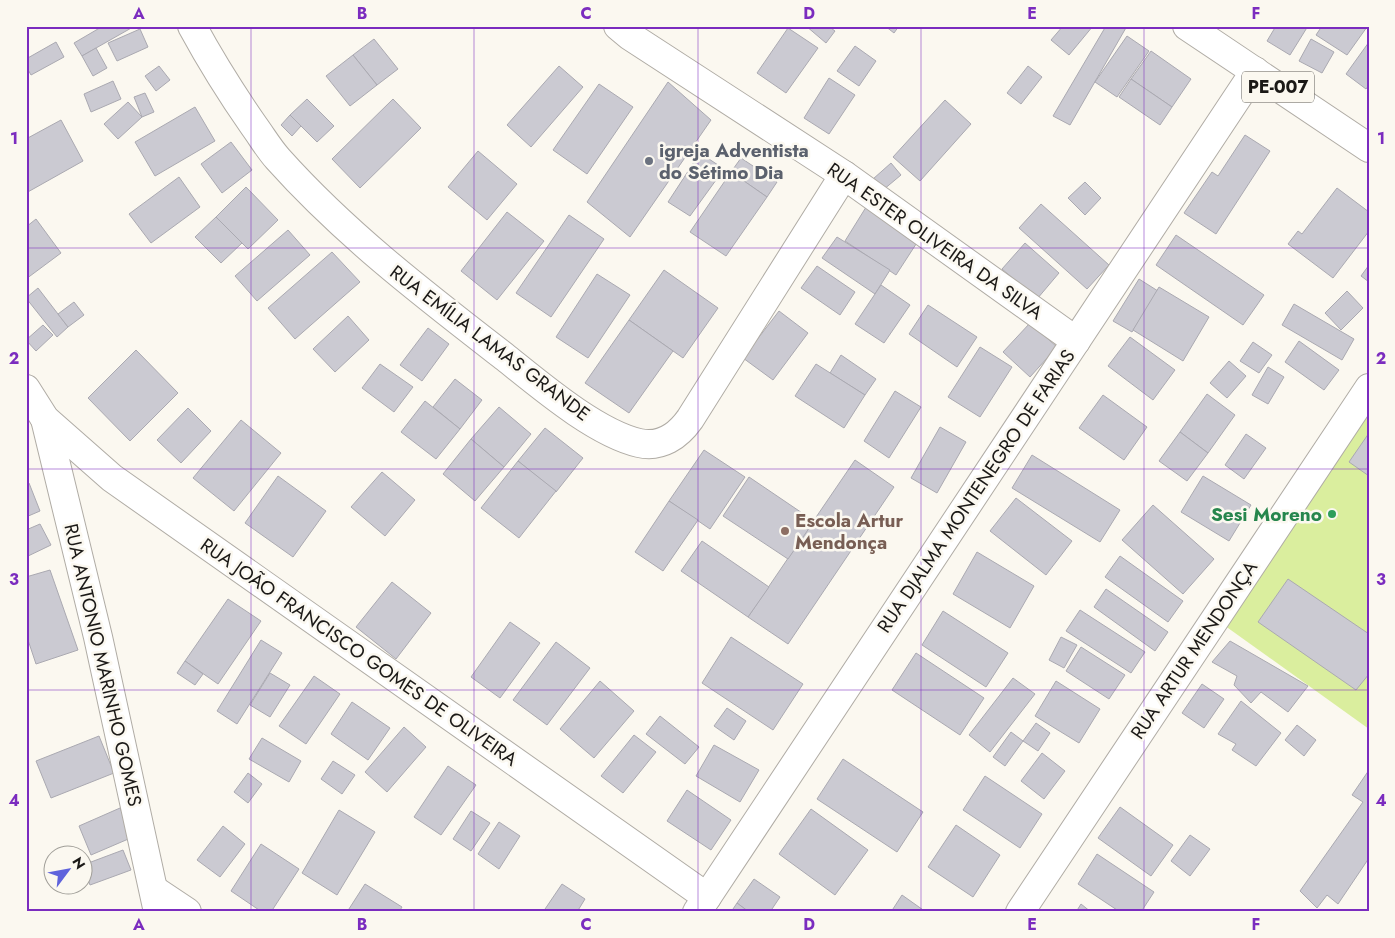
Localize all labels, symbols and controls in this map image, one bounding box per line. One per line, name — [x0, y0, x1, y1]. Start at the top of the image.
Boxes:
text: A — [132, 2, 145, 25]
text: B — [357, 2, 367, 25]
text: C — [580, 2, 592, 25]
text: D — [803, 2, 815, 25]
text: E — [1027, 2, 1037, 25]
text: F — [1252, 2, 1260, 25]
road number: PE-007 — [1242, 72, 1314, 102]
text: 1 — [10, 127, 18, 150]
text: 1 — [1377, 127, 1385, 150]
place label: igreja Adventista do Sétimo Dia — [659, 137, 809, 186]
marker: igreja Adventista do Sétimo Dia — [643, 155, 655, 167]
street label: RUA ESTER OLIVEIRA DA SILVA — [822, 156, 1049, 326]
street label: RUA EMÍLIA LAMAS GRANDE — [384, 259, 596, 427]
street label: RUA DJALMA MONTENEGRO DE FARIAS — [871, 344, 1081, 638]
text: 2 — [9, 347, 19, 370]
text: 2 — [1376, 347, 1386, 370]
place label: Sesi Moreno — [1211, 501, 1322, 528]
place label: Escola Artur Mendonça — [795, 507, 904, 556]
marker: Sesi Moreno — [1326, 508, 1338, 520]
street label: RUA ANTONIO MARINHO GOMES — [57, 521, 149, 809]
marker: Escola Artur Mendonça — [779, 525, 791, 537]
street label: RUA JOÃO FRANCISCO GOMES DE OLIVEIRA — [195, 532, 523, 773]
street label: RUA ARTUR MENDONÇA — [1124, 555, 1264, 745]
text: 3 — [9, 568, 19, 591]
text: 3 — [1376, 568, 1386, 591]
text: 4 — [8, 789, 20, 812]
text: 4 — [1375, 789, 1387, 812]
north arrow — [42, 846, 92, 896]
text: N — [68, 853, 90, 873]
text: A — [132, 913, 145, 936]
text: B — [357, 913, 367, 936]
text: C — [580, 913, 592, 936]
text: D — [803, 913, 815, 936]
text: E — [1027, 913, 1037, 936]
text: F — [1252, 913, 1260, 936]

